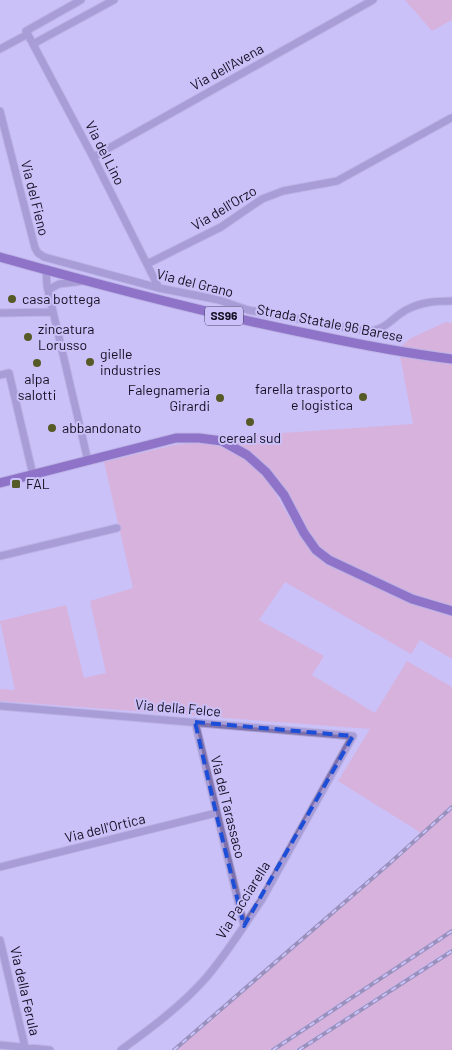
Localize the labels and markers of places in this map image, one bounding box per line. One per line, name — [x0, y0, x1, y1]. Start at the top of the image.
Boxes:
place label: casa bottega — [22, 290, 100, 307]
marker: casa bottega — [6, 293, 18, 305]
place label: zincatura Lorusso — [38, 320, 94, 353]
marker: zincatura Lorusso — [22, 331, 34, 343]
place label: gielle industries — [100, 345, 161, 378]
marker: gielle industries — [84, 356, 96, 368]
marker: alpa salotti — [31, 357, 43, 369]
place label: alpa salotti — [18, 370, 56, 403]
place label: farella trasporto e logistica — [255, 380, 353, 413]
place label: Falegnameria Girardi — [128, 381, 210, 414]
marker: farella trasporto e logistica — [357, 391, 369, 403]
marker: Falegnameria Girardi — [214, 392, 226, 404]
marker: cereal sud — [244, 416, 256, 428]
place label: abbandonato — [62, 419, 141, 436]
marker: abbandonato — [46, 422, 58, 434]
place label: cereal sud — [219, 429, 281, 446]
place label: FAL — [26, 475, 50, 492]
marker: FAL — [10, 478, 22, 490]

